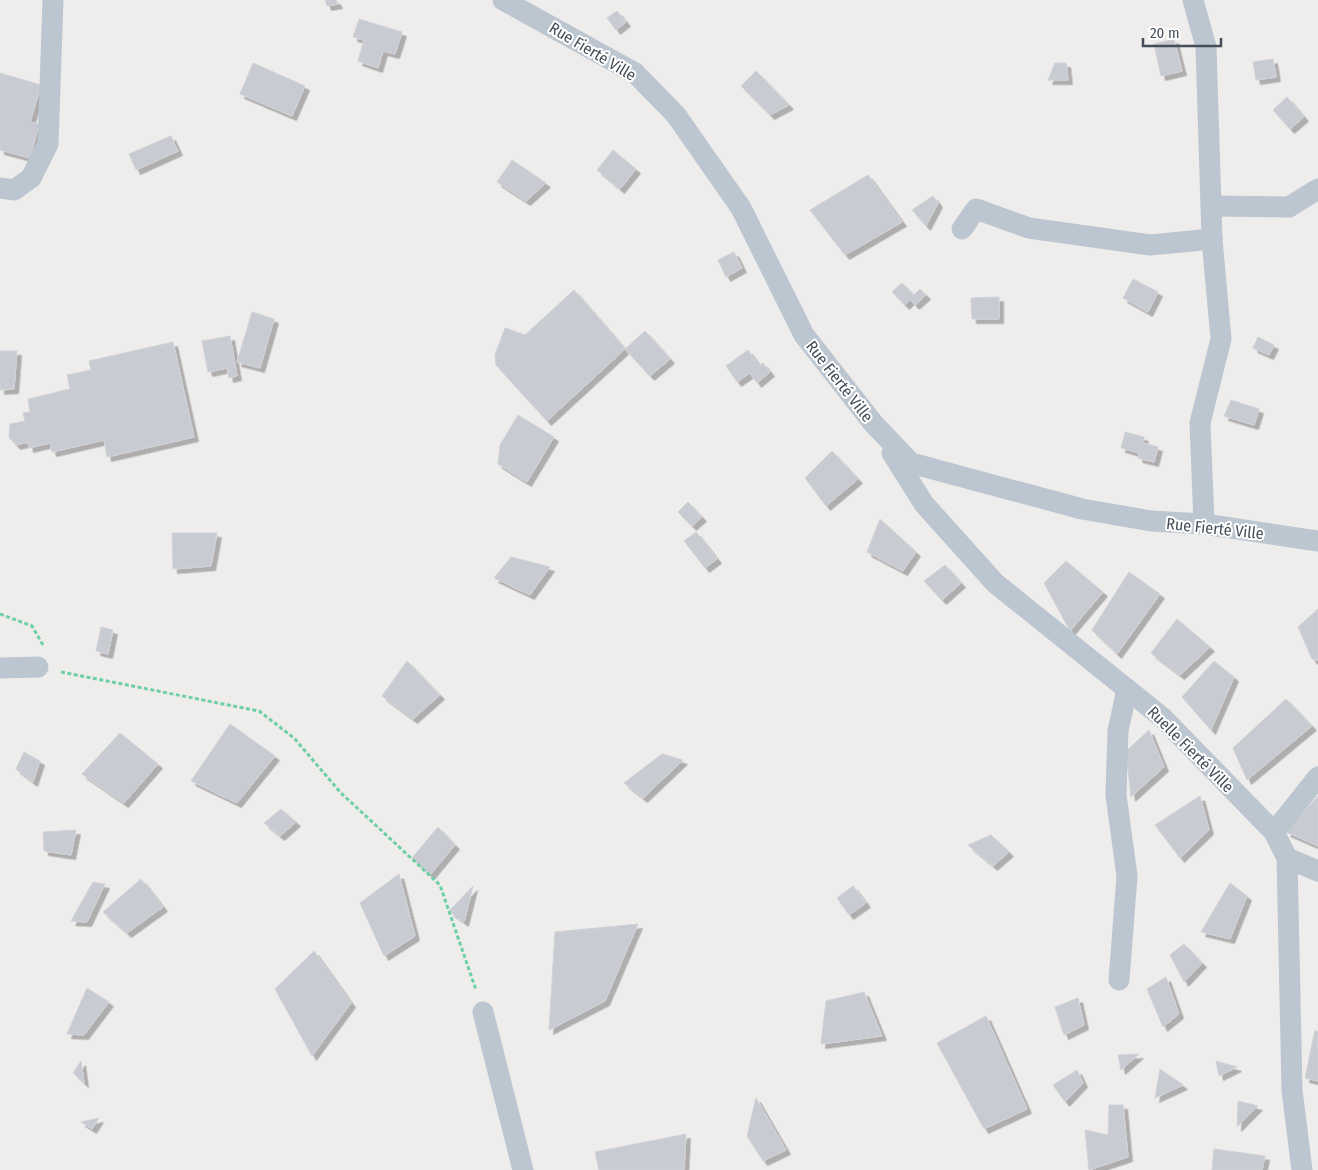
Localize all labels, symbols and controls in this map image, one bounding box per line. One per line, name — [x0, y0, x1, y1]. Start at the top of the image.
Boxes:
scale bar — [1143, 15, 1220, 47]
street label: Rue Fierté Ville — [546, 18, 640, 85]
text: 20 m — [1150, 24, 1180, 42]
street label: Rue Fierté Ville — [802, 337, 877, 426]
street label: Rue Fierté Ville — [1165, 514, 1265, 543]
street label: Ruelle Fierté Ville — [1144, 702, 1238, 796]

